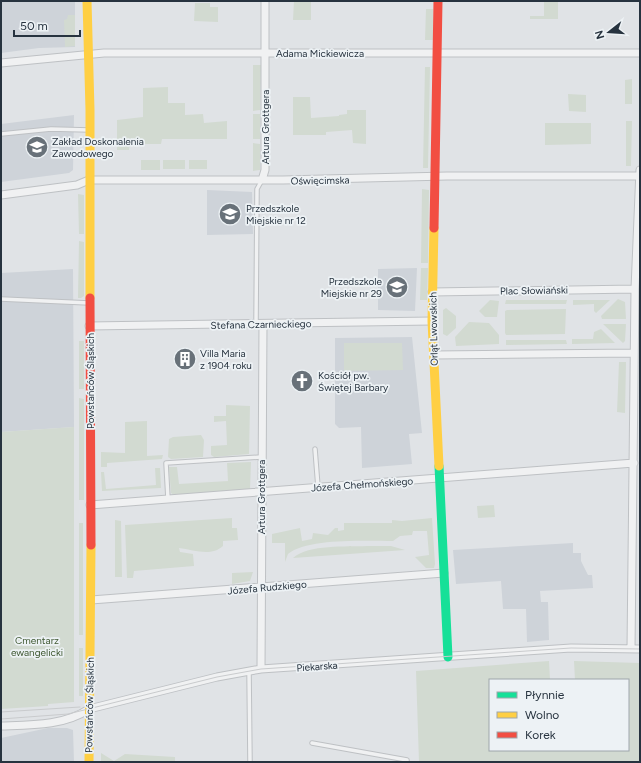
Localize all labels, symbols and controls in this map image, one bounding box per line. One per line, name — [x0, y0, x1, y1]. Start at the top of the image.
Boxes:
scale bar — [14, 12, 80, 38]
north arrow — [589, 12, 629, 52]
text: 50 m — [20, 19, 48, 33]
text: N — [592, 29, 607, 41]
street label: Adama Mickiewicza — [276, 47, 364, 60]
street label: Artura Grottgera — [259, 90, 272, 164]
school or university icon: Zakład Doskonalenia Zawodowego — [24, 134, 50, 160]
place label: Zakład Doskonalenia Zawodowego — [52, 135, 144, 160]
street label: Oświęcimska — [290, 173, 350, 188]
school or university icon: Przedszkole Miejskie nr 12 — [217, 201, 243, 227]
place label: Przedszkole Miejskie nr 12 — [246, 202, 306, 227]
school or university icon: Przedszkole Miejskie nr 29 — [384, 274, 410, 300]
place label: Przedszkole Miejskie nr 29 — [321, 275, 383, 300]
street label: Plac Słowiański — [500, 283, 568, 298]
street label: Orląt Lwowskich — [426, 292, 441, 366]
street label: Stefana Czarnieckiego — [210, 317, 312, 332]
street label: Powstańców Śląskich — [84, 333, 97, 429]
building icon: Villa Maria z 1904 roku — [172, 346, 198, 372]
place label: Villa Maria z 1904 roku — [200, 347, 252, 372]
church icon: Kościół pw. Świętej Barbary — [289, 368, 315, 394]
place label: Kościół pw. Świętej Barbary — [318, 369, 389, 394]
street label: Artura Grottgera — [255, 460, 268, 534]
street label: Józefa Chełmońskiego — [310, 474, 414, 495]
street label: Józefa Rudzkiego — [227, 578, 307, 597]
park label: Cmentarz ewangelicki — [11, 634, 63, 659]
street label: Powstańców Śląskich — [82, 657, 97, 753]
street label: Piekarska — [296, 659, 338, 674]
legend — [489, 679, 629, 751]
text: Płynnie — [525, 688, 565, 702]
text: Wolno — [525, 708, 559, 722]
text: Korek — [525, 728, 556, 742]

